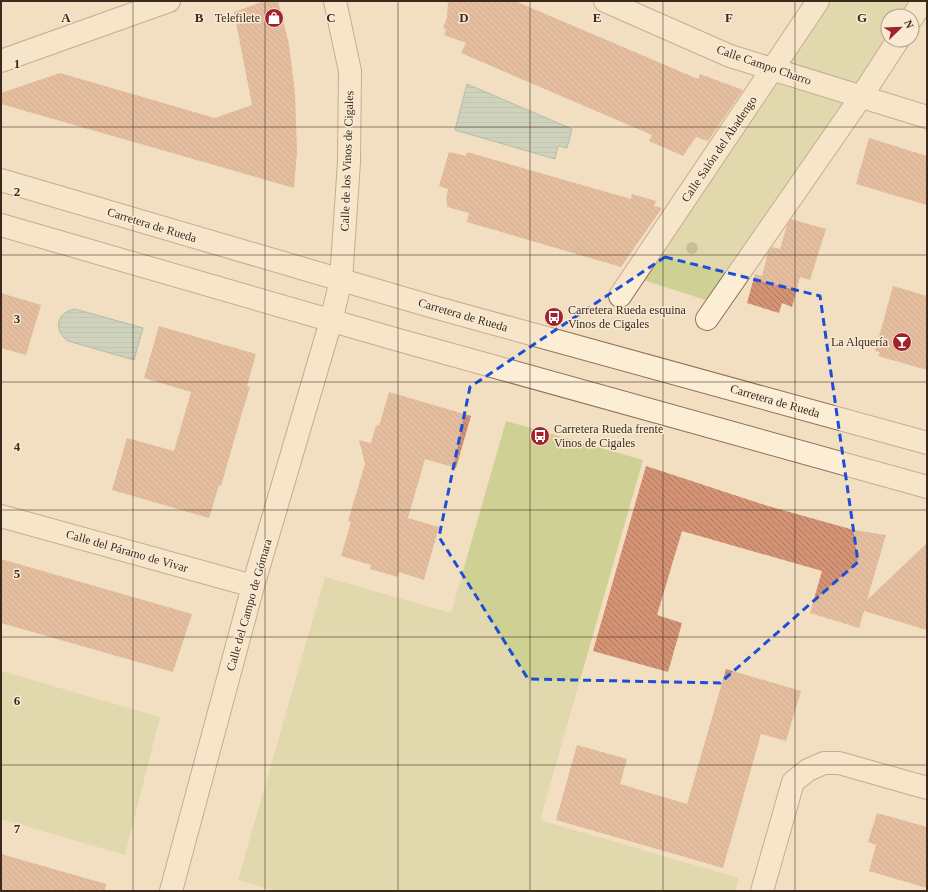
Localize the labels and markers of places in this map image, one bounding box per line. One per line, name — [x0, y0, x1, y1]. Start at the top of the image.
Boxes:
shop icon: Telefilete — [263, 7, 285, 29]
place label: Telefilete — [215, 11, 260, 25]
place label: Carretera Rueda esquina Vinos de Cigales — [568, 303, 687, 331]
bus stop icon: Carretera Rueda esquina Vinos de Cigales — [543, 306, 565, 328]
bar icon: La Alquería — [891, 331, 913, 353]
place label: La Alquería — [831, 335, 889, 349]
place label: Carretera Rueda frente Vinos de Cigales — [554, 422, 663, 450]
bus stop icon: Carretera Rueda frente Vinos de Cigales — [529, 425, 551, 447]

